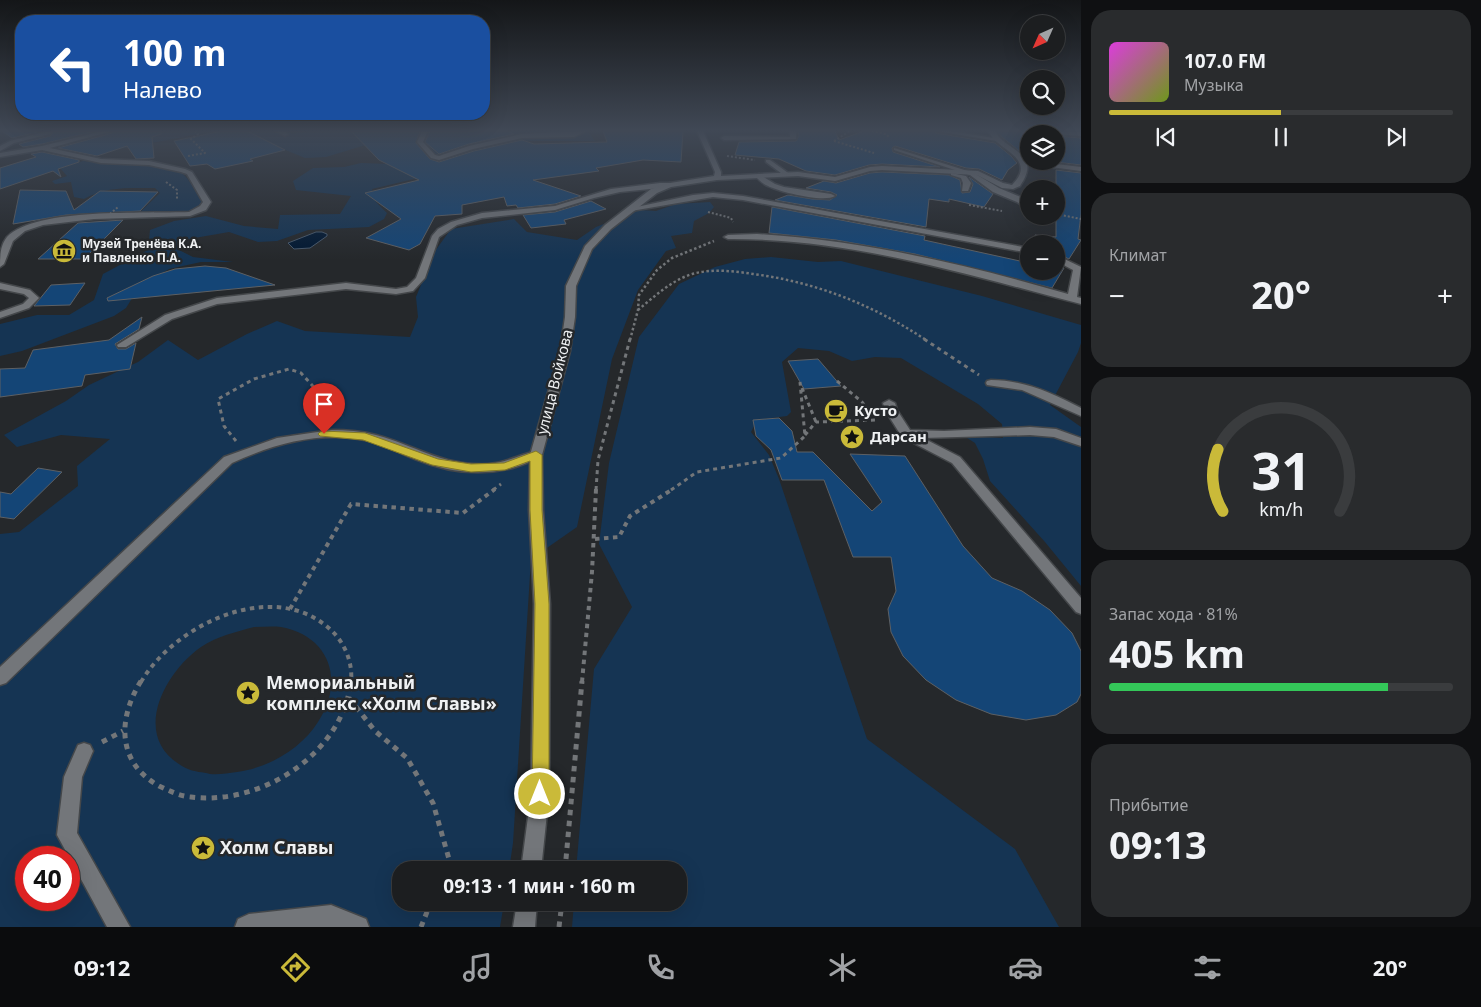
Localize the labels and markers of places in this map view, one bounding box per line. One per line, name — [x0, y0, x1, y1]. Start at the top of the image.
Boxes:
place label: Музей Тренёва К.А. и Павленко П.А. — [82, 235, 201, 266]
museum icon: Музей Тренёва К.А. и Павленко П.А. — [51, 238, 77, 264]
pin — [303, 383, 345, 434]
cafe icon: Кусто — [823, 398, 849, 424]
place label: Кусто — [854, 400, 897, 420]
place icon: Дарсан — [839, 424, 865, 450]
place label: Дарсан — [870, 426, 927, 446]
place label: Мемориальный комплекс «Холм Славы» — [266, 670, 497, 715]
place icon: Мемориальный комплекс «Холм Славы» — [235, 680, 261, 706]
place icon: Холм Славы — [190, 835, 216, 861]
place label: Холм Славы — [220, 835, 333, 859]

